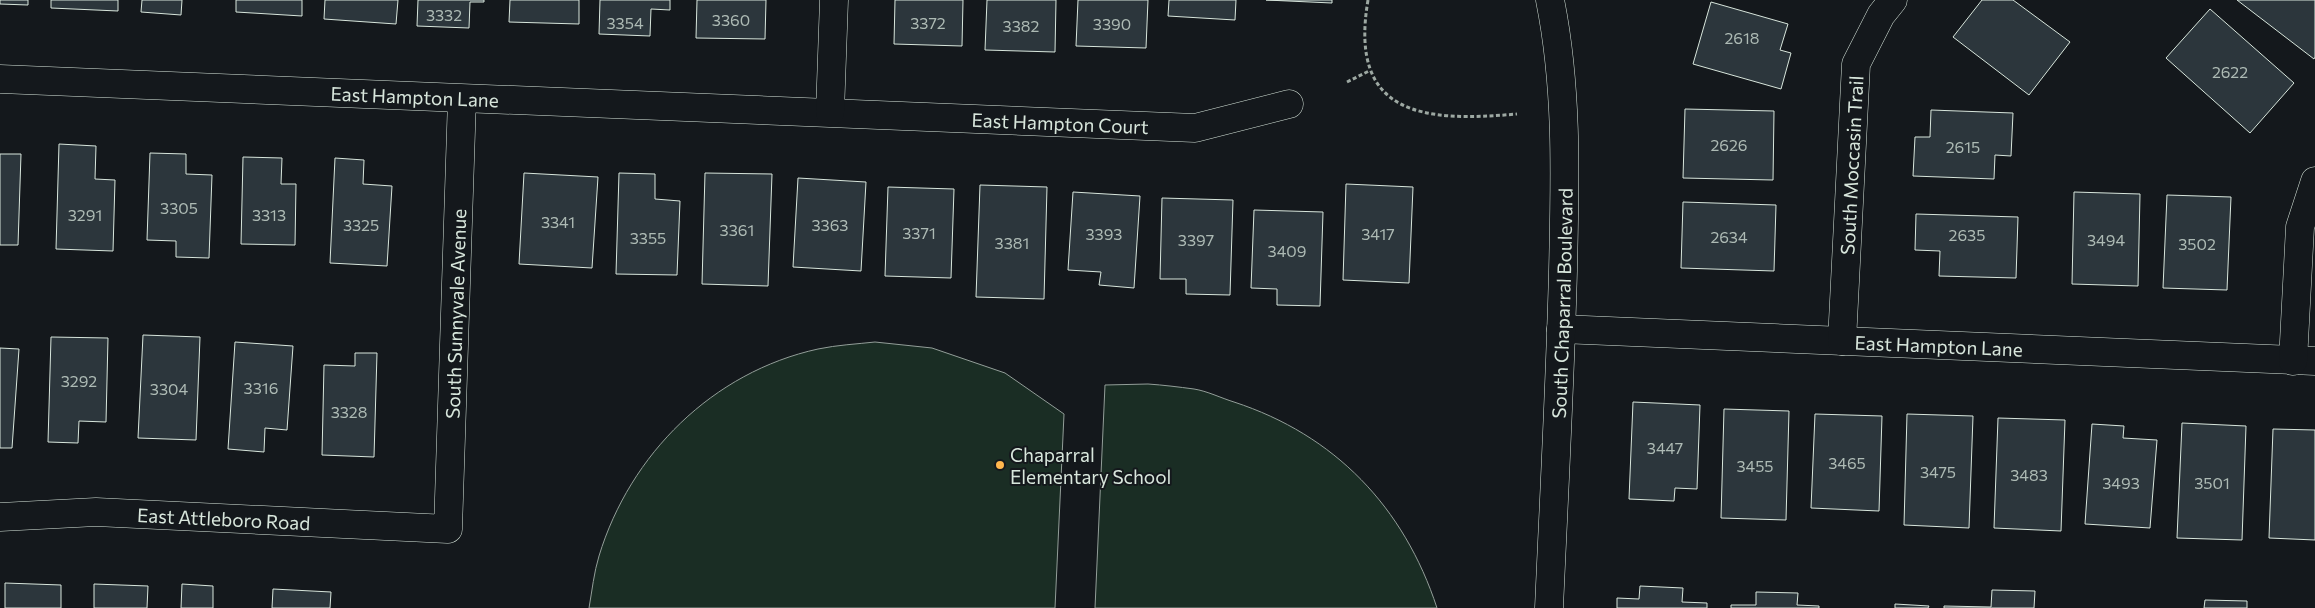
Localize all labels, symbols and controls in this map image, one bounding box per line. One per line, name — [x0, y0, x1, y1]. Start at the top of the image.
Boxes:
house number: 3332 — [426, 5, 462, 24]
house number: 3360 — [712, 10, 750, 29]
house number: 3354 — [606, 13, 644, 32]
house number: 3372 — [910, 13, 946, 32]
house number: 3390 — [1093, 14, 1131, 33]
house number: 3382 — [1003, 16, 1039, 35]
house number: 2618 — [1724, 28, 1760, 47]
house number: 2622 — [2212, 62, 2248, 81]
street label: South Moccasin Trail — [1835, 75, 1867, 255]
street label: East Hampton Lane — [330, 81, 499, 111]
street label: East Hampton Court — [971, 107, 1149, 138]
house number: 2626 — [1710, 135, 1748, 154]
house number: 2615 — [1946, 137, 1980, 156]
street label: South Chaparral Boulevard — [1546, 188, 1576, 419]
house number: 3305 — [160, 198, 198, 217]
house number: 3291 — [68, 205, 102, 224]
house number: 3313 — [252, 205, 286, 224]
street label: South Sunnyvale Avenue — [440, 208, 470, 419]
house number: 3341 — [541, 212, 575, 231]
house number: 3325 — [343, 215, 379, 234]
house number: 3363 — [811, 215, 849, 234]
house number: 3361 — [720, 220, 754, 239]
house number: 3371 — [902, 223, 936, 242]
house number: 3393 — [1085, 224, 1123, 243]
house number: 3417 — [1361, 224, 1395, 243]
house number: 2635 — [1949, 225, 1985, 244]
house number: 2634 — [1710, 227, 1748, 246]
house number: 3355 — [630, 228, 666, 247]
house number: 3397 — [1178, 230, 1214, 249]
house number: 3494 — [2087, 230, 2125, 249]
house number: 3381 — [995, 233, 1029, 252]
house number: 3502 — [2178, 234, 2216, 253]
house number: 3409 — [1268, 241, 1306, 260]
street label: East Hampton Lane — [1854, 330, 2023, 360]
house number: 3292 — [61, 371, 97, 390]
house number: 3316 — [244, 378, 278, 397]
house number: 3304 — [150, 379, 189, 398]
house number: 3328 — [331, 402, 367, 421]
house number: 3447 — [1647, 438, 1683, 457]
place label: Chaparral Elementary School — [1010, 443, 1171, 488]
house number: 3465 — [1828, 453, 1866, 472]
house number: 3455 — [1736, 456, 1774, 475]
marker: Chaparral Elementary School — [994, 459, 1006, 471]
house number: 3475 — [1920, 462, 1956, 481]
house number: 3483 — [2010, 465, 2048, 484]
house number: 3493 — [2102, 473, 2140, 492]
house number: 3501 — [2194, 473, 2230, 492]
street label: East Attleboro Road — [137, 503, 311, 534]

